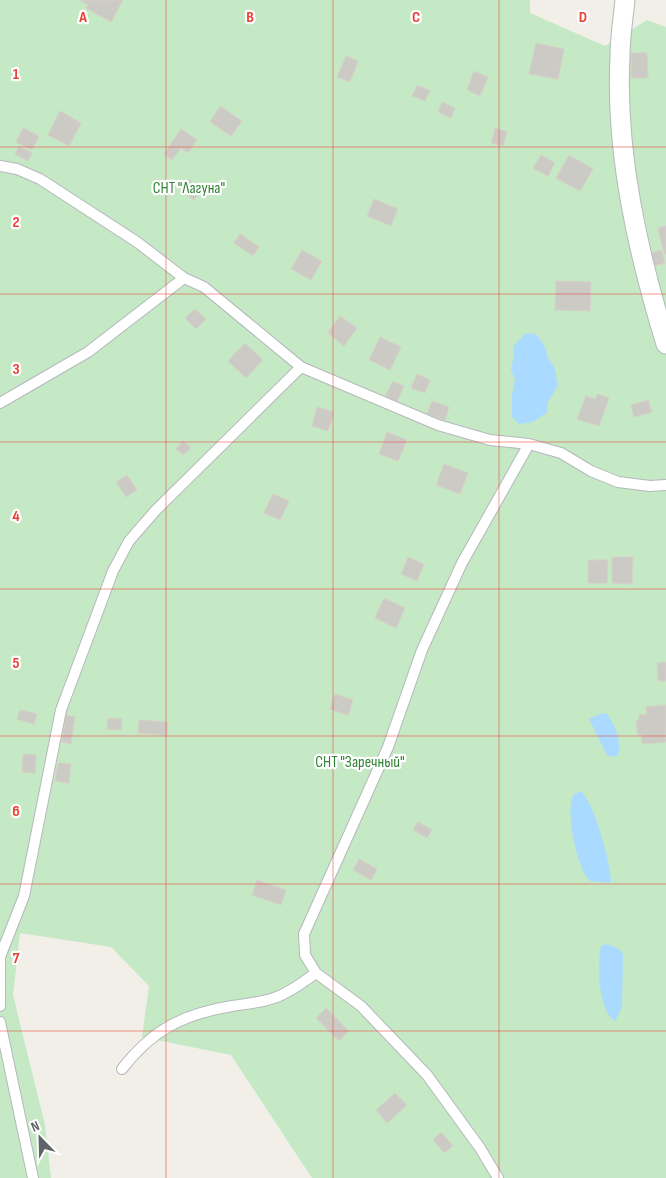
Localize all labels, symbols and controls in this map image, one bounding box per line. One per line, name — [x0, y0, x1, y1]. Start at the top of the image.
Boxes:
text: A — [78, 8, 87, 27]
text: B — [246, 8, 254, 27]
text: C — [412, 8, 420, 27]
text: D — [579, 8, 587, 27]
text: 1 — [13, 65, 20, 84]
park label: СНТ "Лагуна" — [153, 179, 225, 198]
text: 2 — [12, 213, 20, 232]
text: 3 — [12, 360, 20, 379]
text: 4 — [12, 507, 20, 526]
text: 5 — [12, 654, 20, 673]
park label: СНТ "Заречный" — [315, 753, 405, 772]
text: 6 — [12, 802, 20, 821]
text: 7 — [13, 949, 20, 968]
north arrow — [15, 1113, 65, 1163]
text: N — [28, 1117, 42, 1136]

